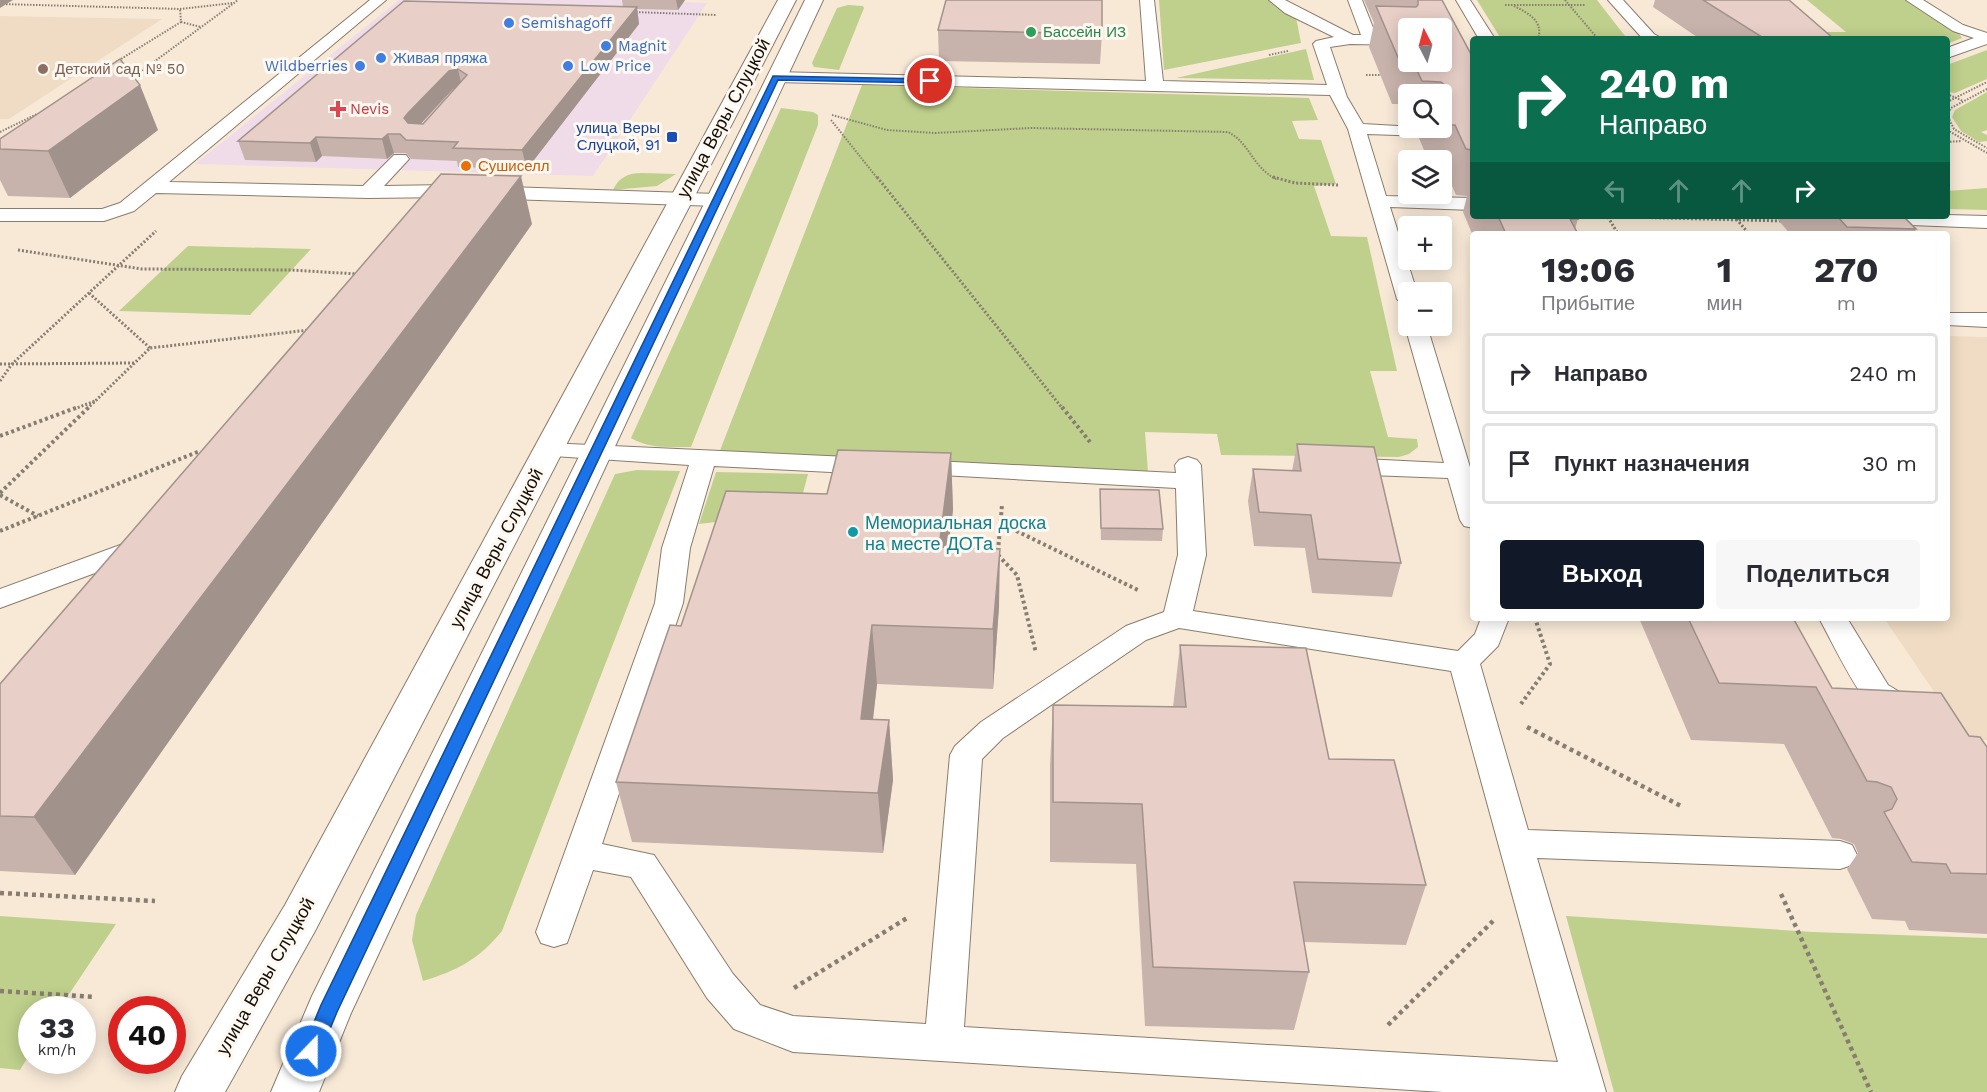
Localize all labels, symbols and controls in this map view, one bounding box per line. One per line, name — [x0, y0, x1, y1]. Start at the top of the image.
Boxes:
place label: Semishagoff — [521, 14, 612, 32]
marker: Semishagoff — [502, 16, 516, 30]
north arrow — [1398, 18, 1452, 72]
map controls — [1398, 18, 1452, 336]
place label: Бассейн ИЗ — [1043, 23, 1126, 41]
marker: Бассейн ИЗ — [1024, 25, 1038, 39]
street label: улица Веры Слуцкой — [672, 35, 774, 201]
place label: Magnit — [618, 37, 667, 55]
marker: Magnit — [599, 39, 613, 53]
place label: Живая пряжа — [393, 49, 488, 67]
marker: Живая пряжа — [374, 51, 388, 65]
pin — [904, 55, 955, 106]
place label: Wildberries — [265, 57, 348, 75]
place label: Low Price — [580, 57, 651, 75]
marker: Wildberries — [353, 59, 367, 73]
marker: Low Price — [561, 59, 575, 73]
text: 240 m — [1599, 59, 1729, 108]
place label: Детский сад № 50 — [55, 60, 185, 78]
icon: right — [1500, 60, 1578, 138]
marker: Детский сад № 50 — [36, 62, 50, 76]
icon: arrive — [913, 64, 946, 97]
button: search — [1398, 84, 1452, 138]
place label: Nevis — [350, 100, 389, 118]
marker: Nevis — [331, 102, 345, 116]
text: Направо — [1599, 109, 1707, 141]
place label: улица Веры Слуцкой, 91 — [576, 119, 660, 154]
marker: улица Веры Слуцкой, 91 — [665, 130, 679, 144]
button: layers — [1398, 150, 1452, 204]
place label: Сушиселл — [478, 157, 550, 175]
marker: Сушиселл — [459, 159, 473, 173]
icon: left — [1599, 174, 1632, 207]
icon: ahead — [1662, 174, 1695, 207]
icon: ahead — [1725, 174, 1758, 207]
icon: right — [1788, 174, 1821, 207]
button: + — [1398, 216, 1452, 270]
text: 19:06 — [1541, 249, 1635, 291]
text: 1 — [1717, 249, 1732, 291]
text: 270 — [1814, 249, 1879, 291]
button: − — [1398, 282, 1452, 336]
text: Прибытие — [1541, 291, 1635, 315]
text: мин — [1707, 291, 1743, 315]
text: m — [1837, 291, 1856, 315]
icon: right — [1503, 357, 1536, 390]
text: Направо — [1554, 361, 1648, 386]
text: 240 m — [1849, 361, 1917, 386]
icon: arrive — [1503, 447, 1536, 480]
text: Пункт назначения — [1554, 451, 1750, 476]
text: 30 m — [1862, 451, 1917, 476]
street label: улица Веры Слуцкой — [445, 465, 547, 631]
place label: Мемориальная доска на месте ДОТа — [865, 512, 1047, 554]
marker: Мемориальная доска на месте ДОТа — [846, 525, 860, 539]
button: Выход — [1500, 540, 1704, 609]
button: Поделиться — [1716, 540, 1920, 609]
street label: улица Веры Слуцкой — [211, 894, 319, 1058]
speed limit sign: 40 — [108, 996, 186, 1074]
text: 33 — [39, 1010, 75, 1045]
position arrow — [279, 1019, 343, 1083]
text: km/h — [38, 1041, 76, 1059]

